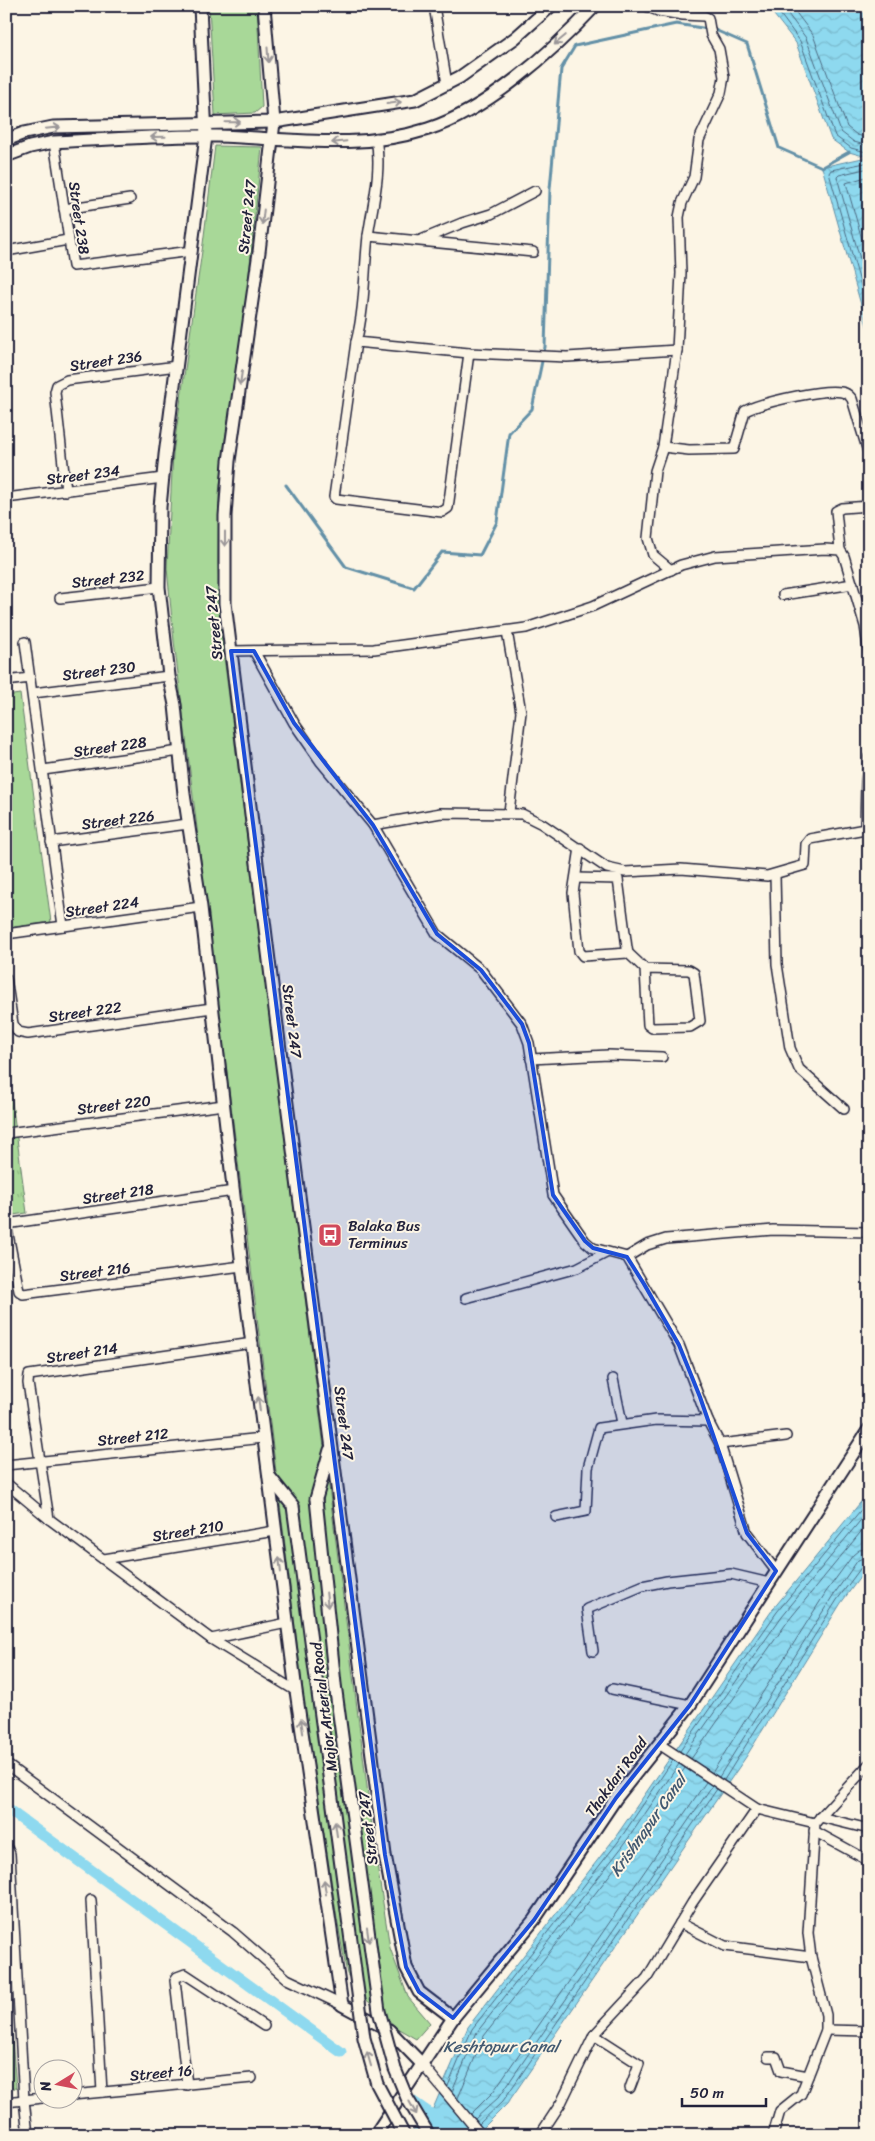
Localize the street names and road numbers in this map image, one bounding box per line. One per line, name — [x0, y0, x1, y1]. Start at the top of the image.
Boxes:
street label: Street 247 — [230, 177, 264, 255]
street label: Street 238 — [61, 180, 97, 256]
street label: Street 236 — [68, 343, 144, 379]
street label: Street 234 — [45, 458, 121, 492]
street label: Street 232 — [70, 562, 146, 596]
street label: Street 247 — [198, 584, 230, 661]
street label: Street 230 — [61, 654, 137, 688]
street label: Street 228 — [72, 729, 148, 765]
street label: Street 226 — [80, 803, 156, 837]
street label: Street 224 — [63, 889, 141, 925]
street label: Street 247 — [275, 983, 310, 1061]
street label: Street 222 — [47, 994, 124, 1030]
street label: Street 220 — [76, 1088, 152, 1122]
street label: Street 218 — [81, 1176, 155, 1212]
street label: Street 216 — [58, 1255, 132, 1289]
street label: Street 214 — [45, 1335, 119, 1371]
street label: Street 247 — [327, 1385, 362, 1463]
street label: Street 212 — [96, 1420, 170, 1454]
street label: Street 210 — [150, 1513, 226, 1549]
street label: Major Arterial Road — [303, 1640, 345, 1773]
street label: Thakdari Road — [578, 1731, 655, 1822]
street label: Street 247 — [350, 1788, 385, 1866]
street label: Street 16 — [129, 2057, 193, 2089]

